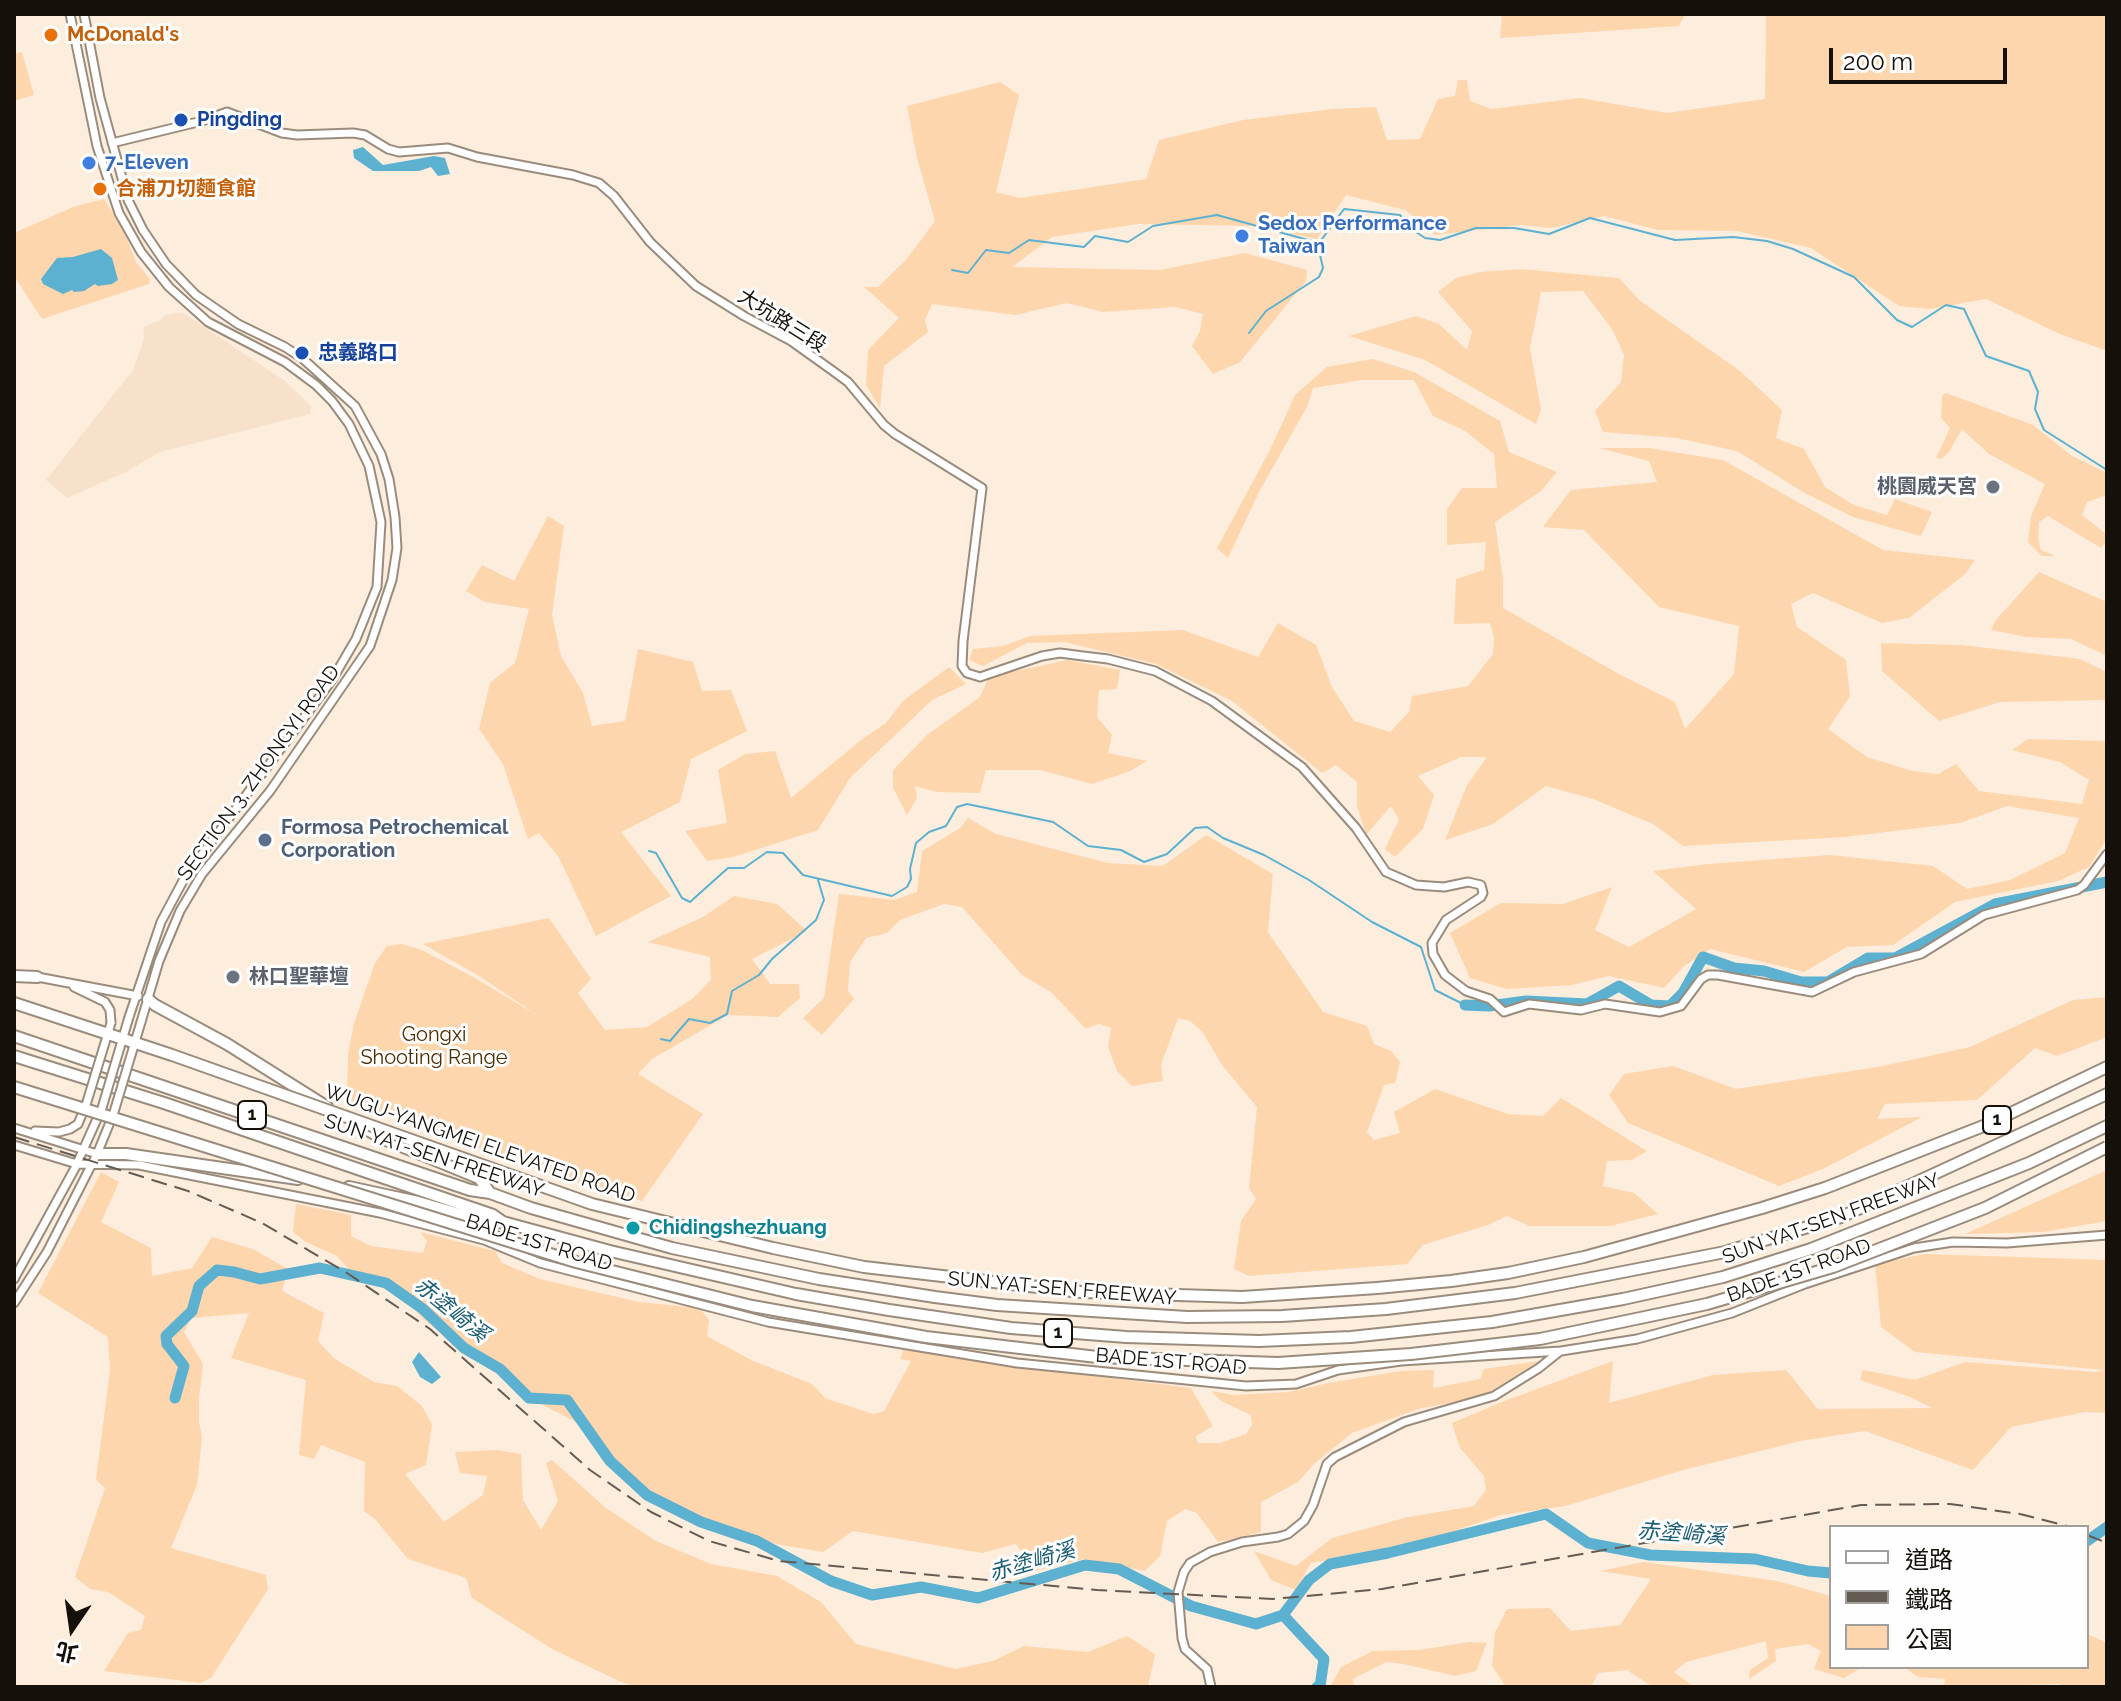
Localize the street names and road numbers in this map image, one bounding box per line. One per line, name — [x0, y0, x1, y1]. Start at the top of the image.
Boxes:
street label: 大坑路三段 — [733, 284, 831, 358]
street label: SECTION 3, ZHONGYI ROAD — [173, 661, 345, 885]
street label: WUGU-YANGMEI ELEVATED ROAD — [322, 1079, 638, 1209]
road number: 1 — [238, 1101, 266, 1129]
road number: 1 — [1983, 1106, 2011, 1134]
street label: SUN YAT-SEN FREEWAY — [321, 1109, 547, 1203]
street label: SUN YAT-SEN FREEWAY — [1719, 1168, 1943, 1270]
street label: BADE 1ST ROAD — [463, 1209, 615, 1277]
street label: BADE 1ST ROAD — [1724, 1234, 1874, 1308]
street label: SUN YAT-SEN FREEWAY — [947, 1267, 1177, 1311]
road number: 1 — [1044, 1319, 1072, 1347]
street label: BADE 1ST ROAD — [1095, 1343, 1247, 1381]

